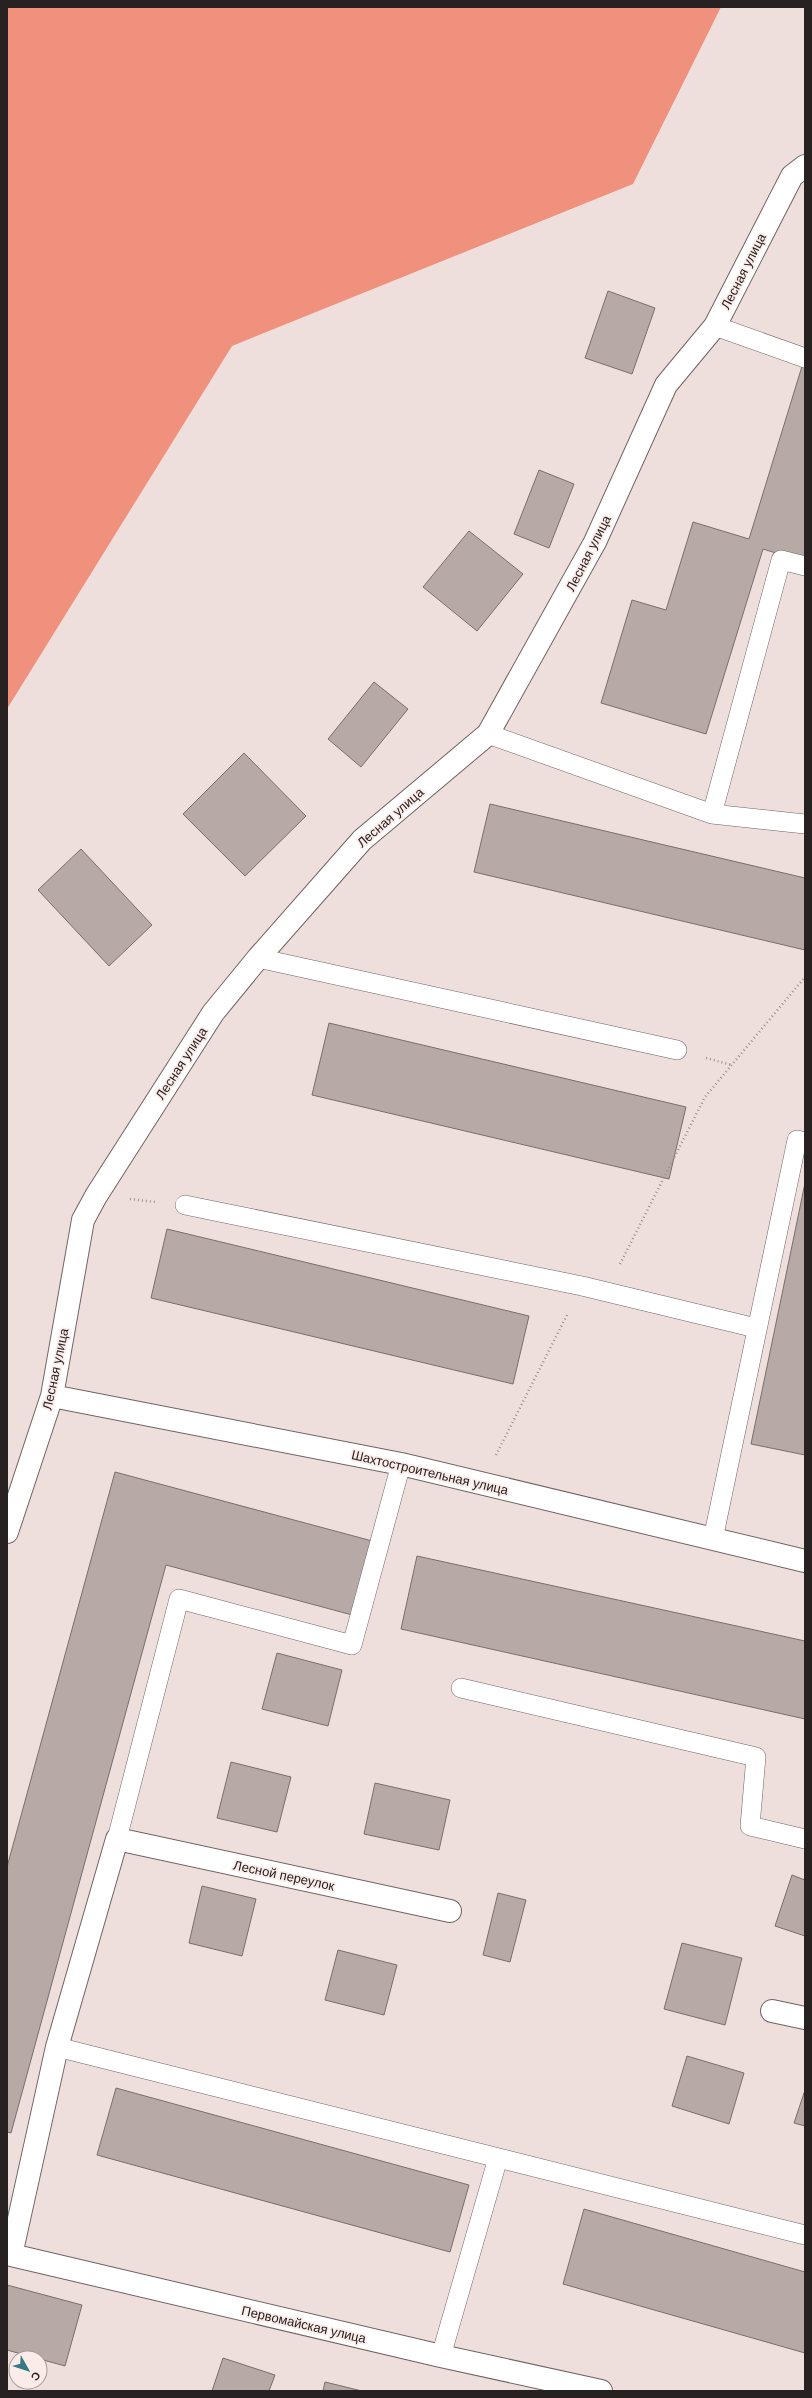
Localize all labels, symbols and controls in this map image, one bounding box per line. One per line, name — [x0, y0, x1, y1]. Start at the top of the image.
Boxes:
street label: Лесная улица — [718, 230, 769, 312]
street label: Лесная улица — [563, 512, 614, 594]
street label: Лесная улица — [354, 784, 427, 850]
street label: Лесная улица — [153, 1024, 211, 1102]
street label: Лесная улица — [40, 1326, 72, 1411]
street label: Шахтостроительная улица — [350, 1447, 511, 1498]
street label: Лесной переулок — [232, 1857, 336, 1894]
street label: Первомайская улица — [240, 2303, 368, 2346]
north arrow — [8, 2350, 48, 2390]
text: С — [29, 2369, 43, 2383]

